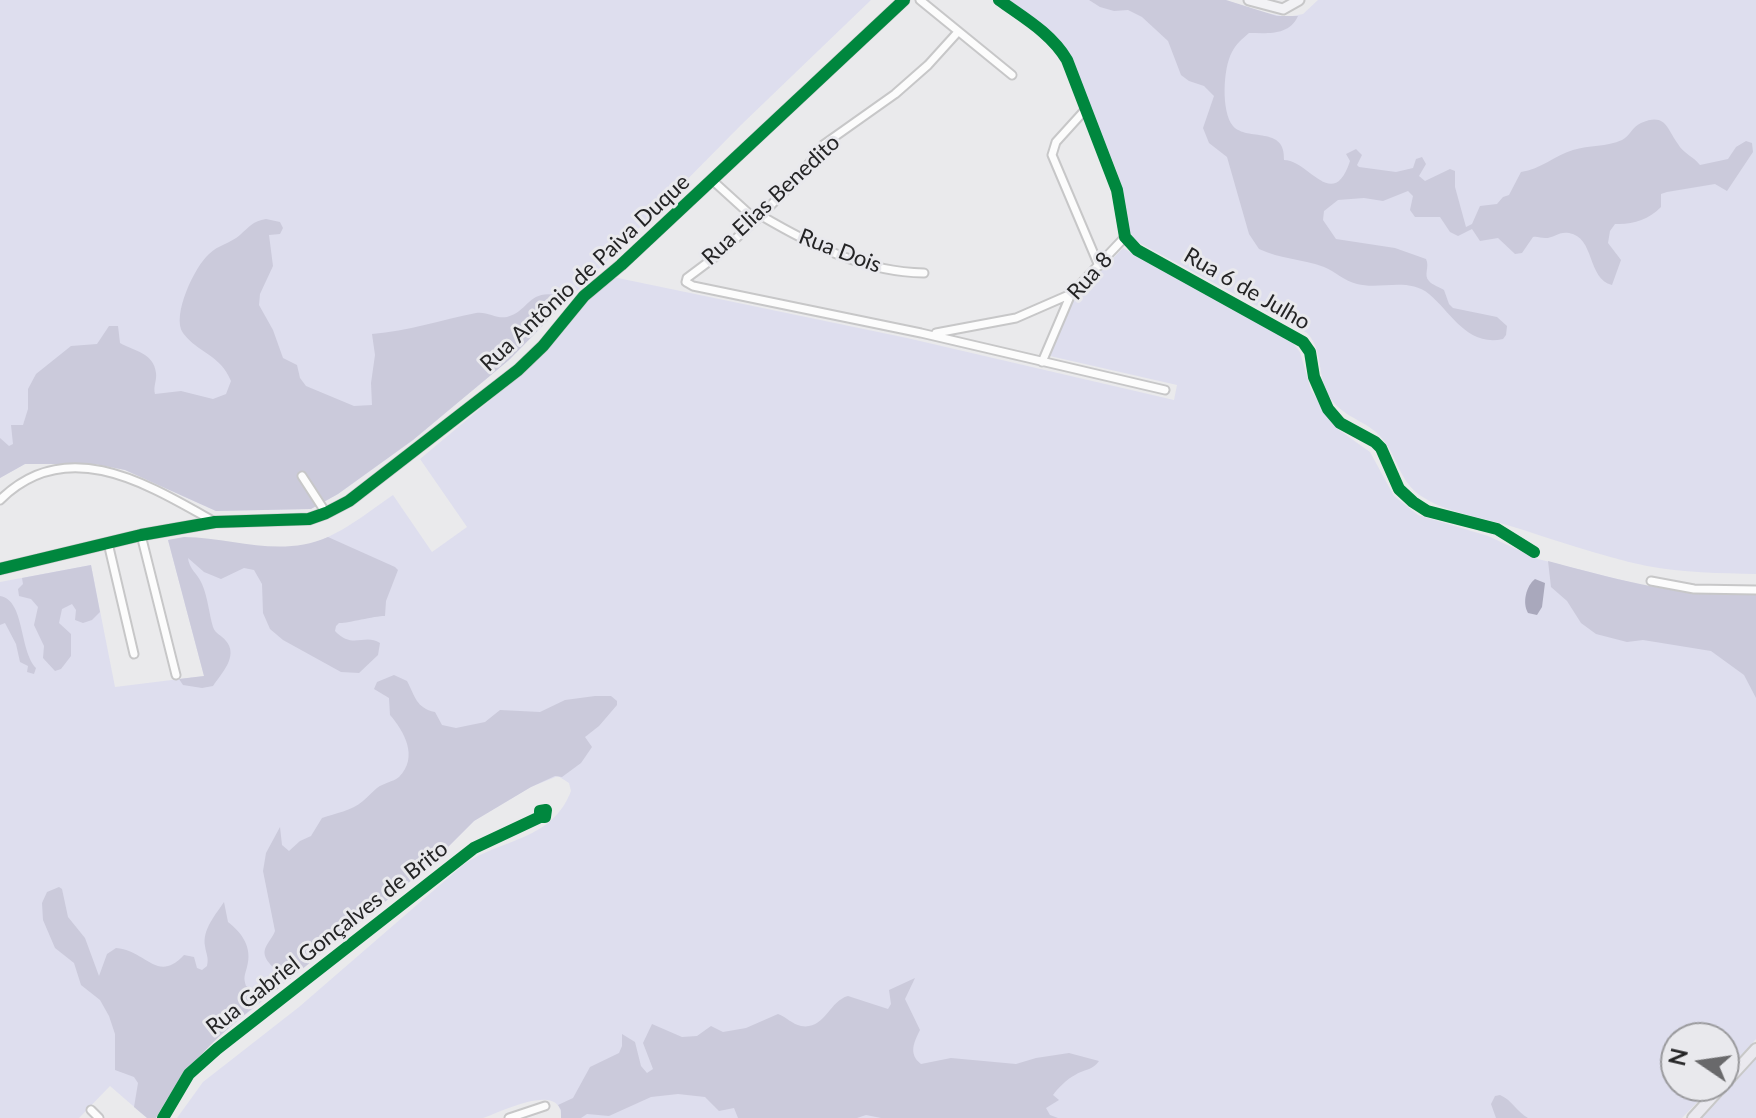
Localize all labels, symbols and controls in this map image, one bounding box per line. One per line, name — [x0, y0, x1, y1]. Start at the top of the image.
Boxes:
street label: Rua Elias Benedito — [697, 129, 845, 271]
street label: Rua Antônio de Paiva Duque — [475, 169, 695, 377]
street label: Rua Dois — [795, 223, 885, 279]
street label: Rua 6 de Julho — [1179, 242, 1315, 336]
street label: Rua 8 — [1062, 247, 1118, 305]
street label: Rua Gabriel Gonçalves de Brito — [201, 835, 453, 1041]
north arrow — [1660, 1022, 1740, 1102]
text: N — [1663, 1046, 1693, 1068]

